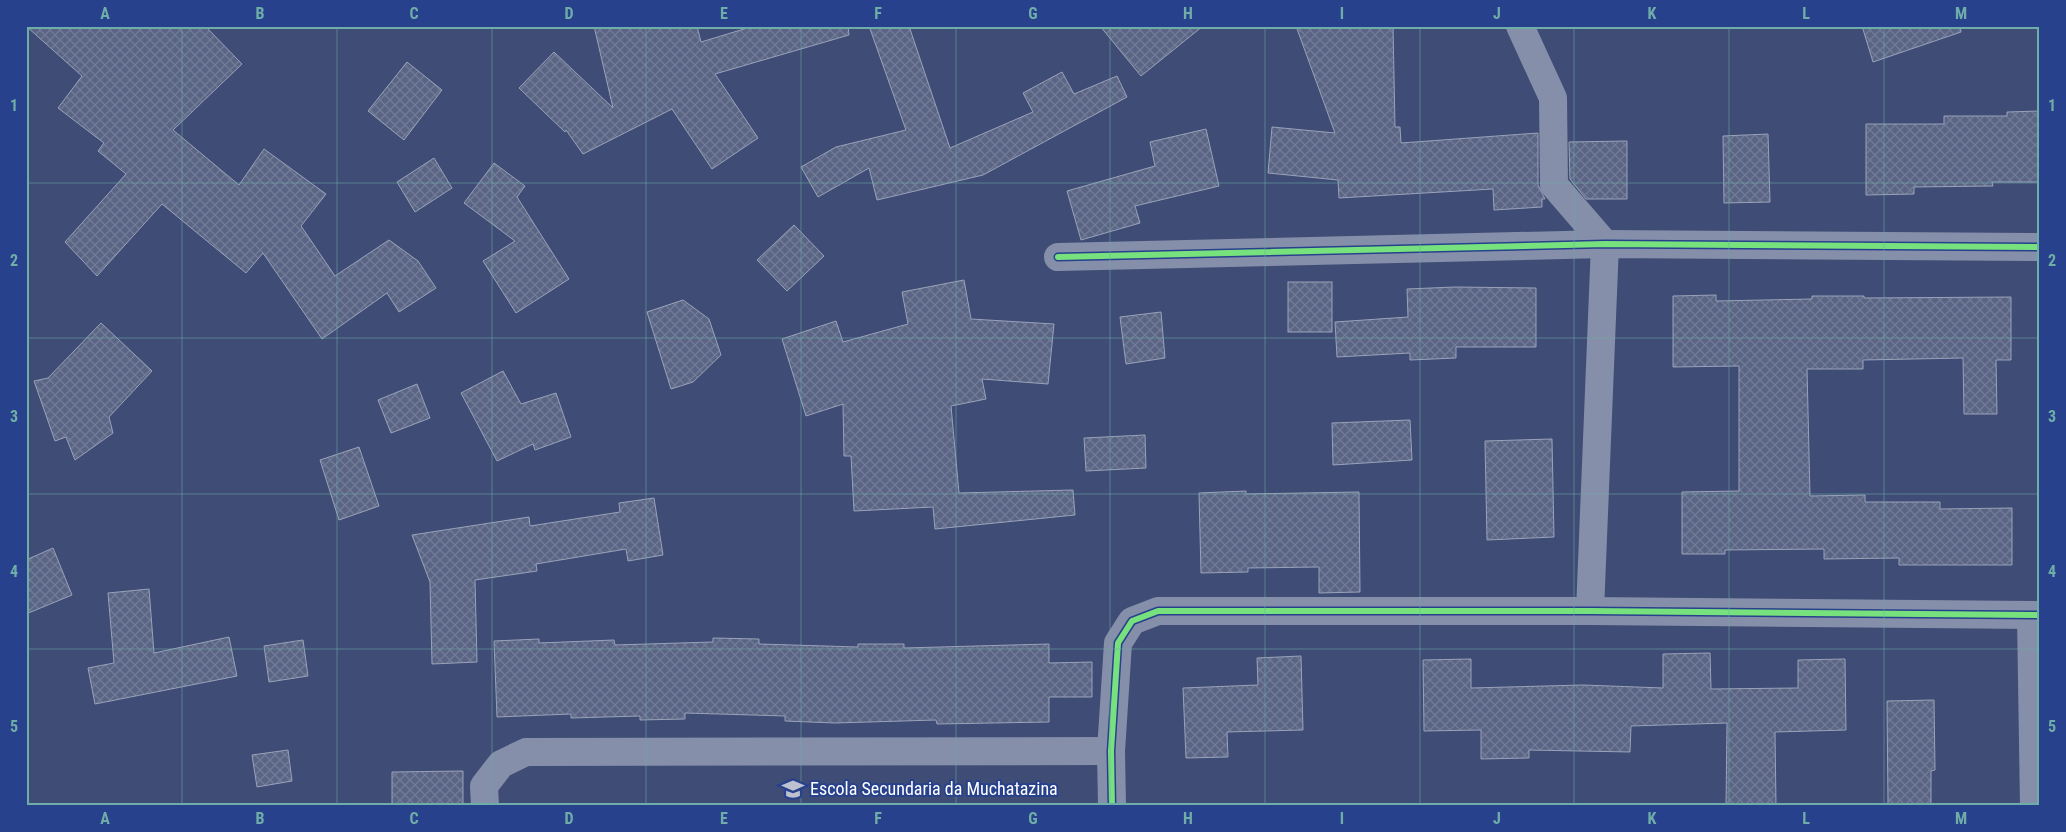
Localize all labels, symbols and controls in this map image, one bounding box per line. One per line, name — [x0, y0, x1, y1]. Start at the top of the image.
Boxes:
text: A — [100, 4, 110, 23]
text: B — [256, 4, 265, 23]
text: C — [409, 4, 419, 23]
text: D — [564, 4, 574, 23]
text: E — [720, 4, 728, 23]
text: F — [874, 4, 882, 23]
text: G — [1028, 4, 1038, 23]
text: H — [1183, 4, 1193, 23]
text: I — [1340, 4, 1344, 23]
text: J — [1493, 4, 1501, 23]
text: K — [1648, 4, 1657, 23]
text: L — [1802, 4, 1810, 23]
text: M — [1955, 4, 1967, 23]
text: 1 — [10, 96, 18, 115]
text: 1 — [2048, 96, 2056, 115]
text: 2 — [10, 251, 18, 270]
text: 2 — [2048, 251, 2056, 270]
text: 3 — [10, 407, 18, 426]
text: 3 — [2048, 407, 2056, 426]
text: 4 — [10, 562, 18, 581]
text: 4 — [2048, 562, 2056, 581]
text: 5 — [10, 717, 18, 736]
text: 5 — [2048, 717, 2056, 736]
school or university icon: Escola Secundaria da Muchatazina — [780, 776, 806, 802]
place label: Escola Secundaria da Muchatazina — [810, 778, 1058, 799]
text: A — [100, 809, 110, 828]
text: B — [256, 809, 265, 828]
text: C — [409, 809, 419, 828]
text: D — [564, 809, 574, 828]
text: E — [720, 809, 728, 828]
text: F — [874, 809, 882, 828]
text: G — [1028, 809, 1038, 828]
text: H — [1183, 809, 1193, 828]
text: I — [1340, 809, 1344, 828]
text: J — [1493, 809, 1501, 828]
text: K — [1648, 809, 1657, 828]
text: L — [1802, 809, 1810, 828]
text: M — [1955, 809, 1967, 828]

